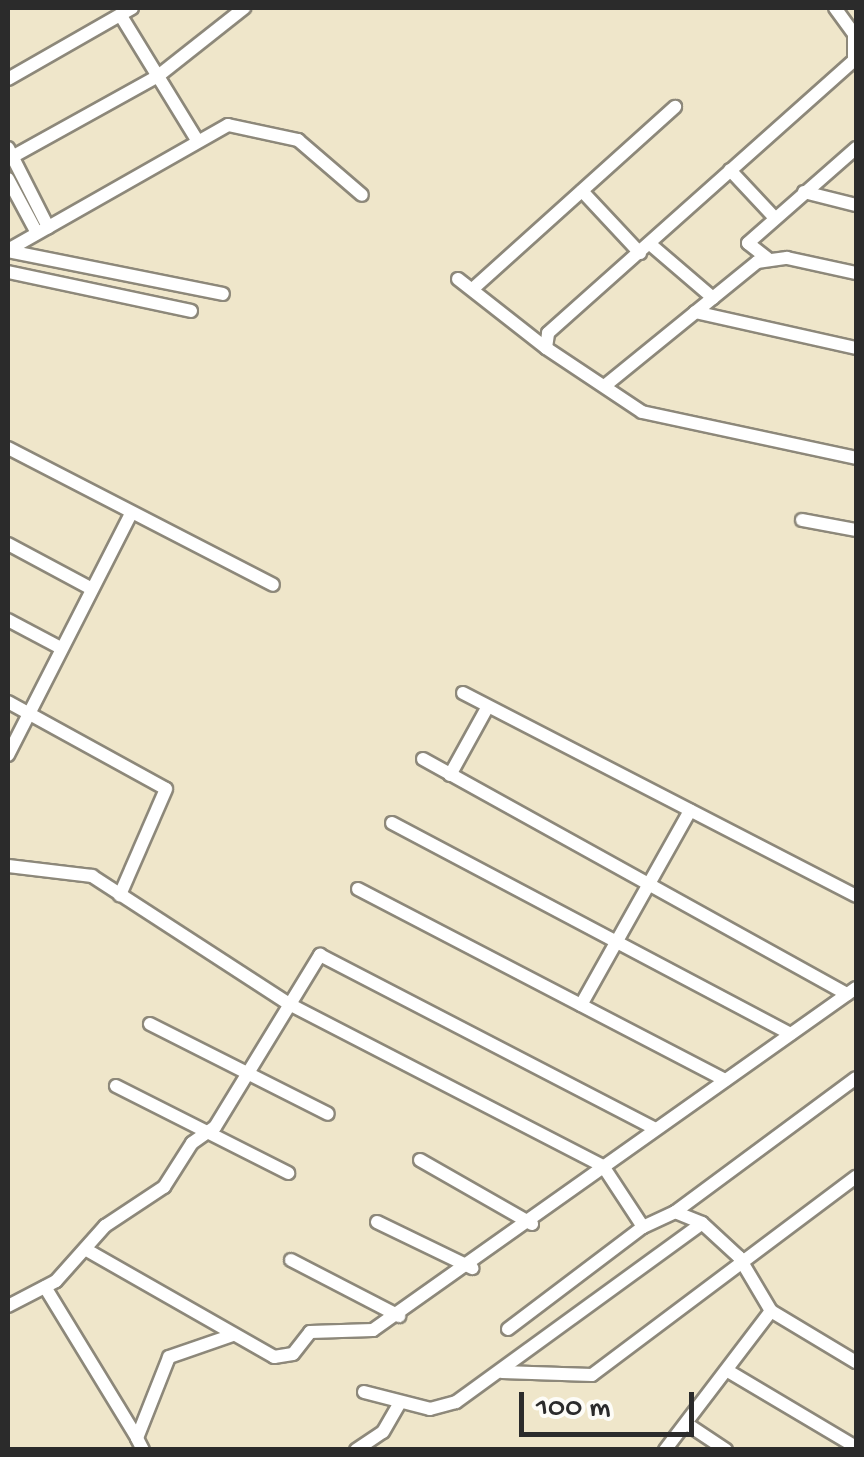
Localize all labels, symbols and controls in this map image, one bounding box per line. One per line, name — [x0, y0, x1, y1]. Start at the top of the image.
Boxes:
scale bar — [524, 1372, 699, 1434]
text: 100 m — [536, 1392, 611, 1427]

